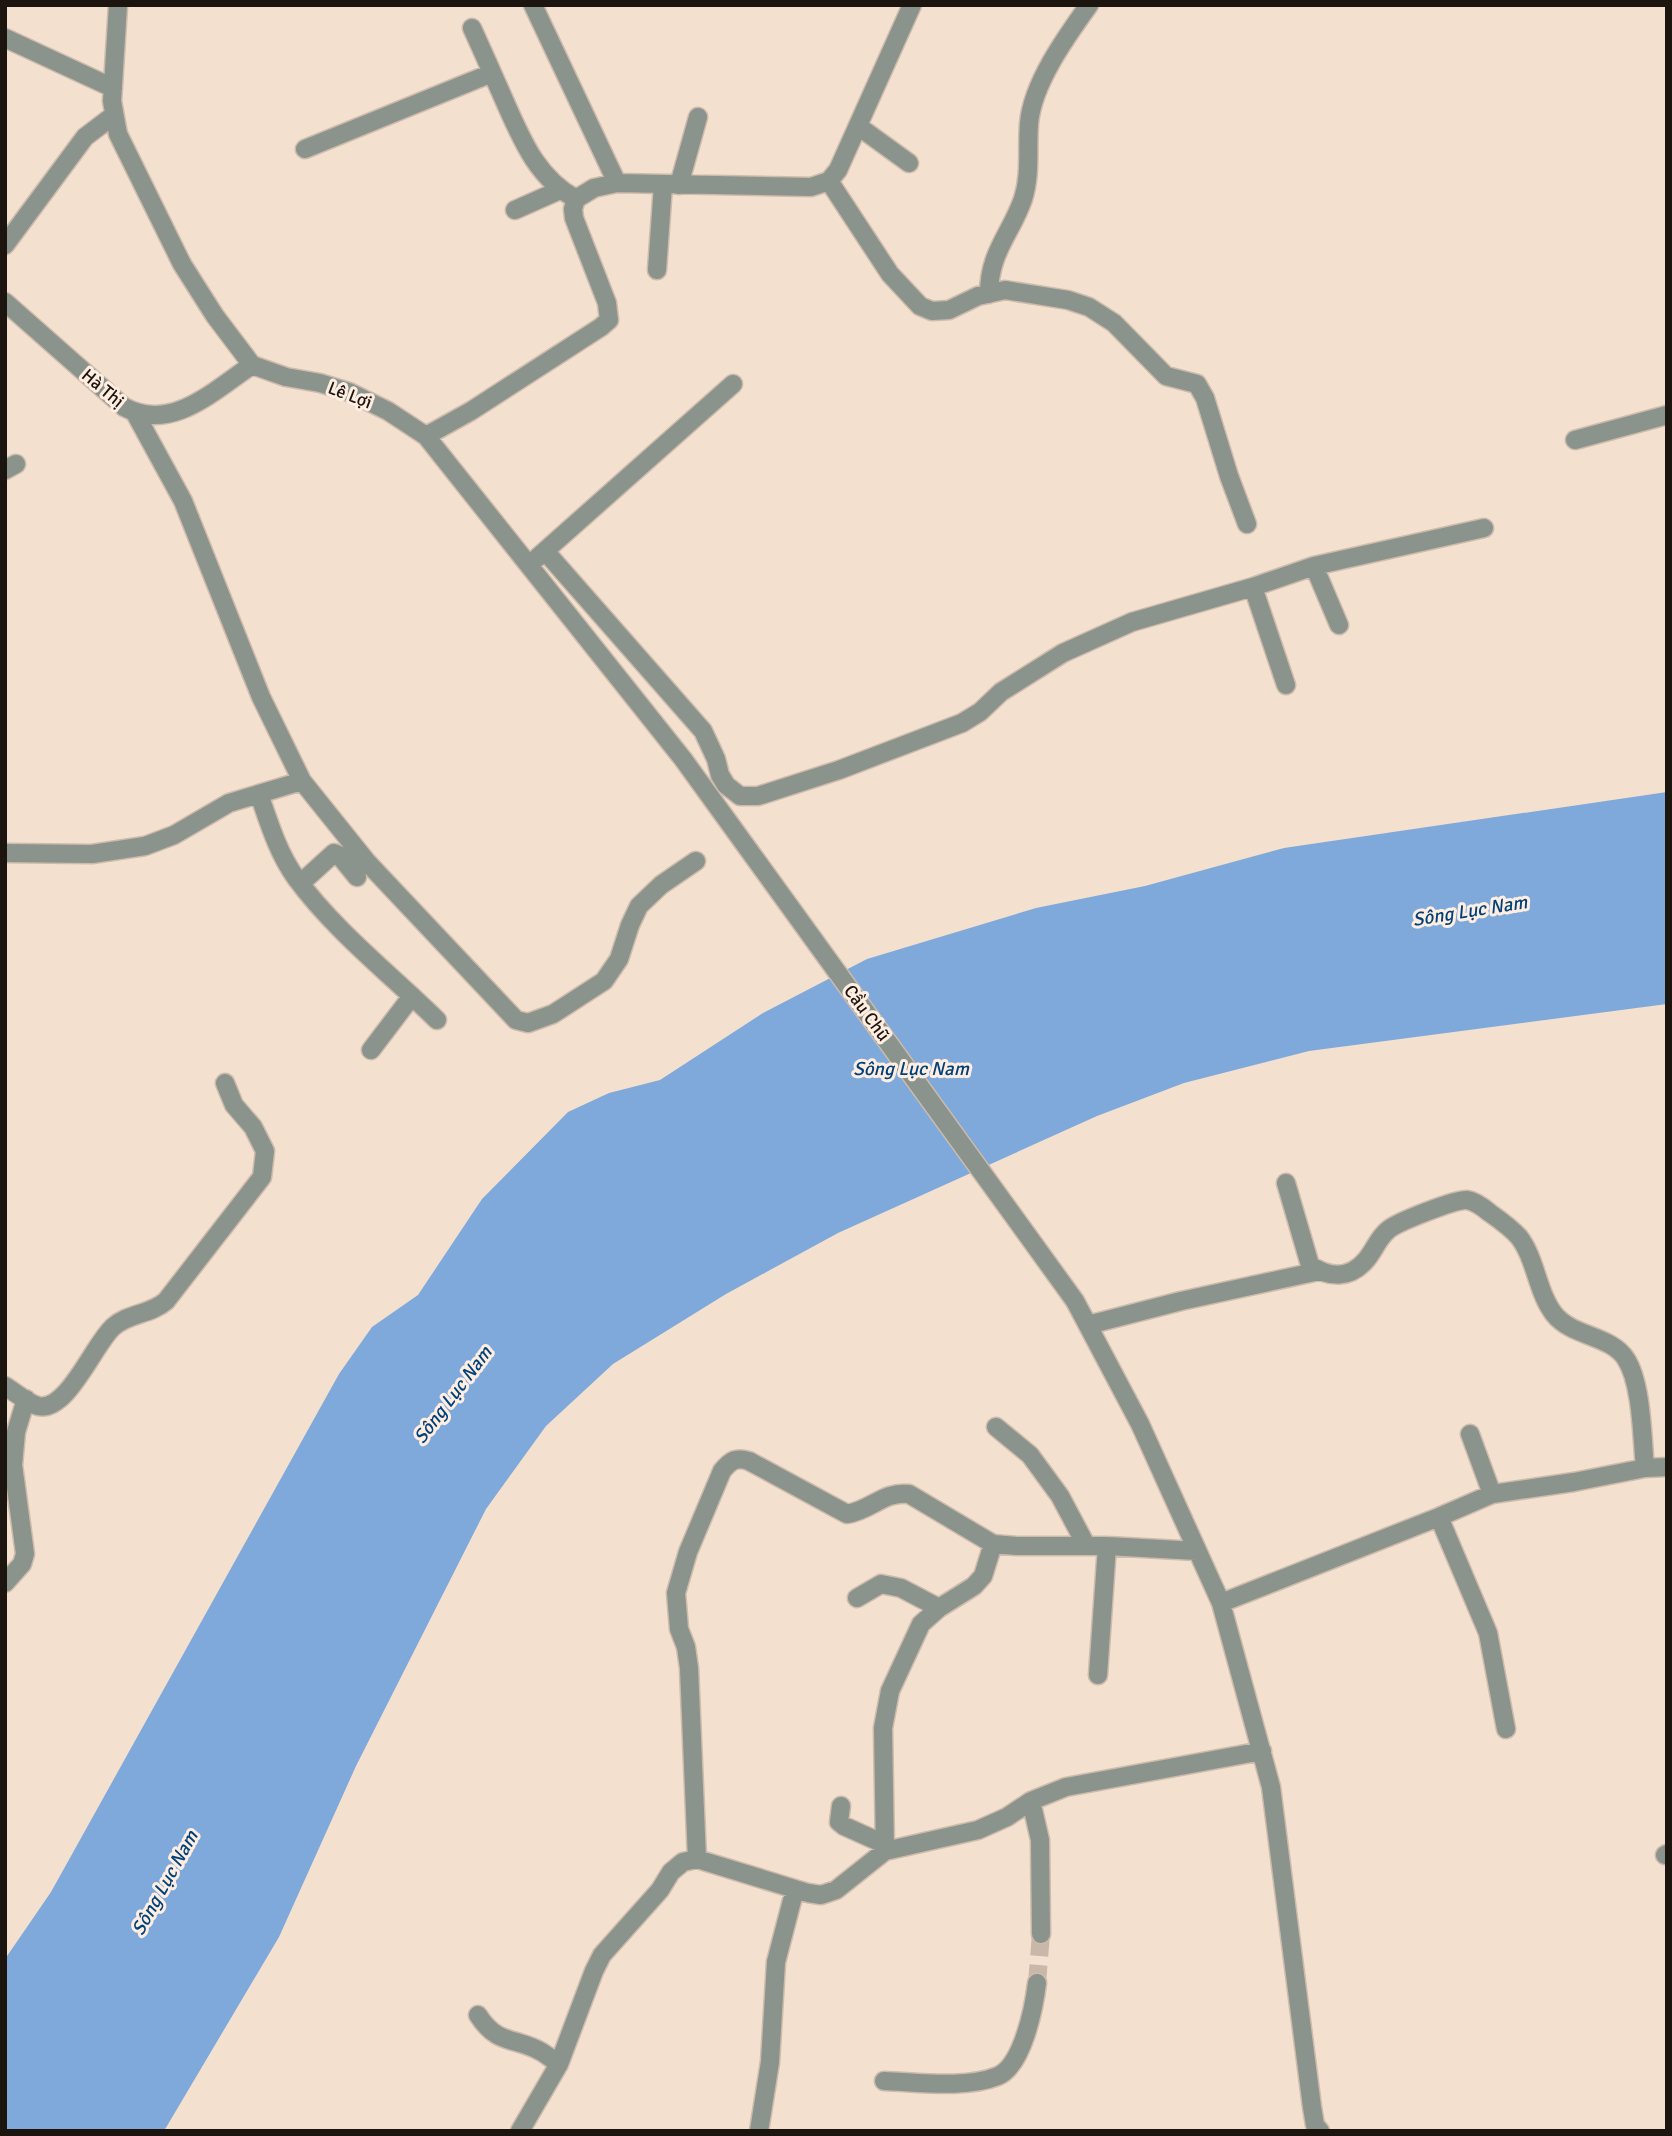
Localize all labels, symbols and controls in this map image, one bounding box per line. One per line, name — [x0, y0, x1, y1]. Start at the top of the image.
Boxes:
street label: Hà Thị — [77, 364, 129, 412]
street label: Lê Lợi — [325, 377, 375, 413]
water label: Sông Lục Nam — [1411, 890, 1530, 932]
street label: Cầu Chũ — [839, 981, 895, 1045]
water label: Sông Lục Nam — [853, 1057, 970, 1081]
water label: Sông Lục Nam — [409, 1341, 498, 1448]
water label: Sông Lục Nam — [126, 1826, 204, 1939]

